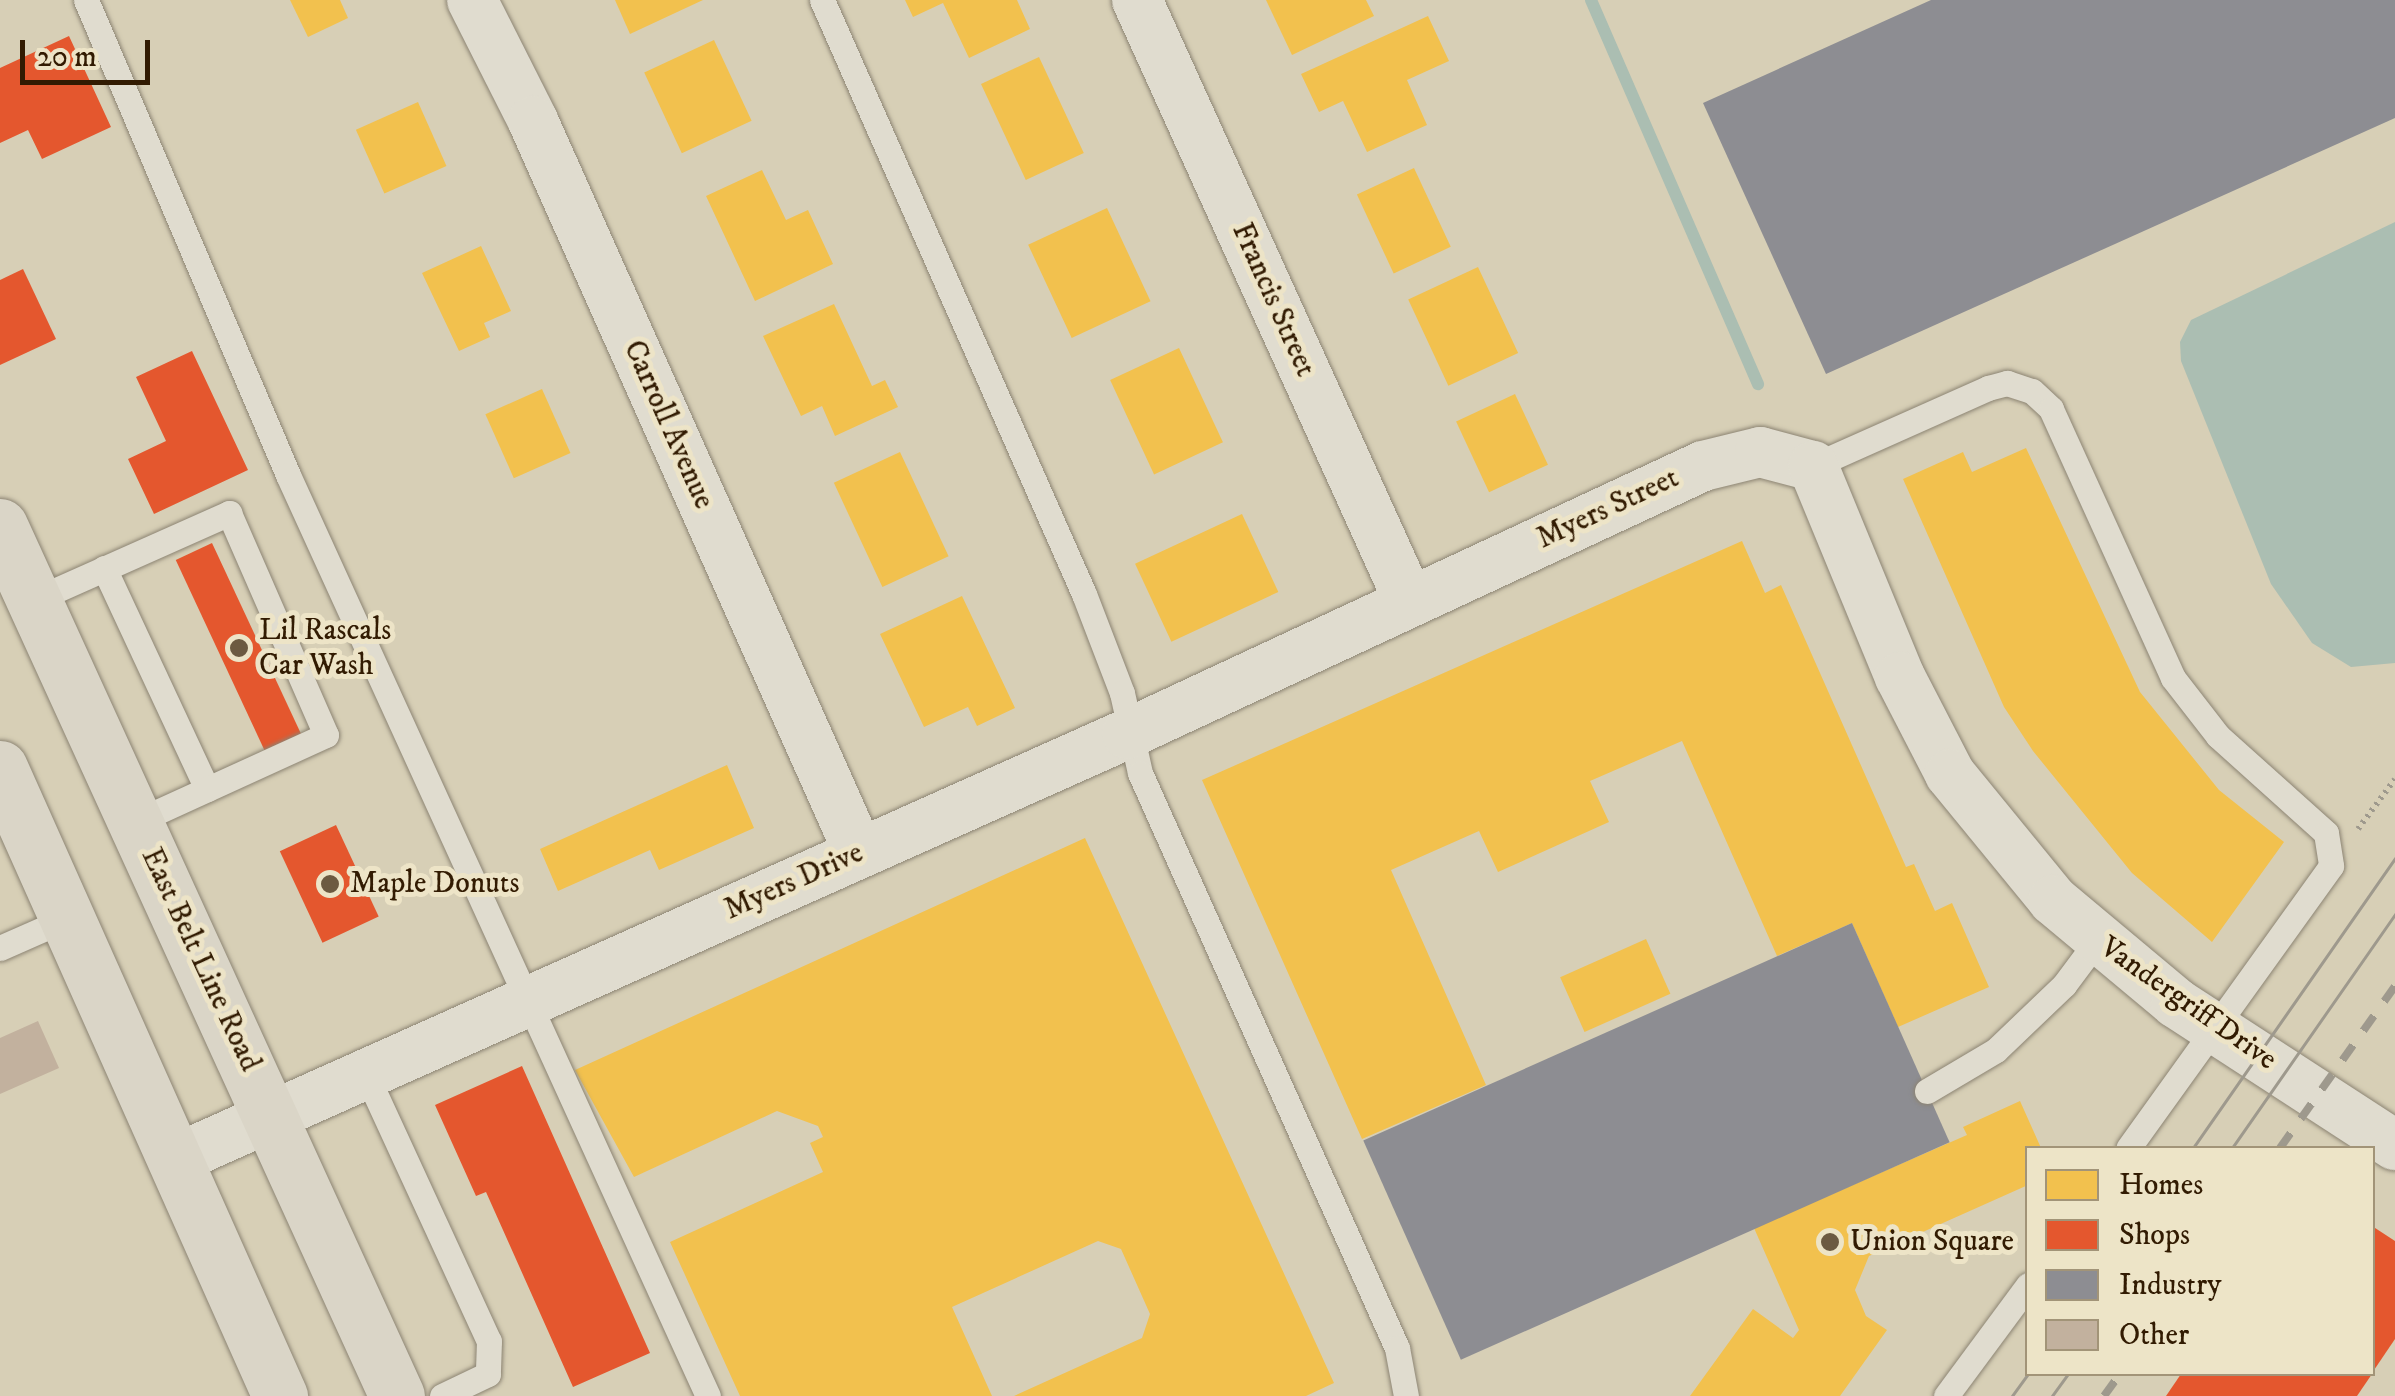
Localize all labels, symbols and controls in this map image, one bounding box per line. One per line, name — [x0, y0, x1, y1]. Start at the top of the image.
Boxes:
scale bar — [25, 20, 155, 82]
text: 20 m — [37, 39, 97, 76]
street label: Francis Street — [1223, 218, 1323, 382]
street label: Carroll Avenue — [615, 335, 721, 515]
street label: Myers Street — [1532, 461, 1684, 557]
place label: Lil Rascals Car Wash — [259, 613, 391, 684]
marker: Lil Rascals Car Wash — [228, 637, 250, 659]
street label: Myers Drive — [719, 835, 869, 929]
street label: East Belt Line Road — [132, 843, 268, 1077]
place label: Maple Donuts — [350, 866, 519, 902]
marker: Maple Donuts — [319, 873, 341, 895]
street label: Vandergriff Drive — [2093, 930, 2283, 1078]
legend — [2025, 1146, 2375, 1376]
text: Homes — [2119, 1167, 2203, 1204]
text: Shops — [2119, 1217, 2190, 1254]
place label: Union Square — [1850, 1224, 2014, 1260]
marker: Union Square — [1819, 1231, 1841, 1253]
text: Industry — [2119, 1267, 2221, 1304]
text: Other — [2119, 1317, 2189, 1354]

